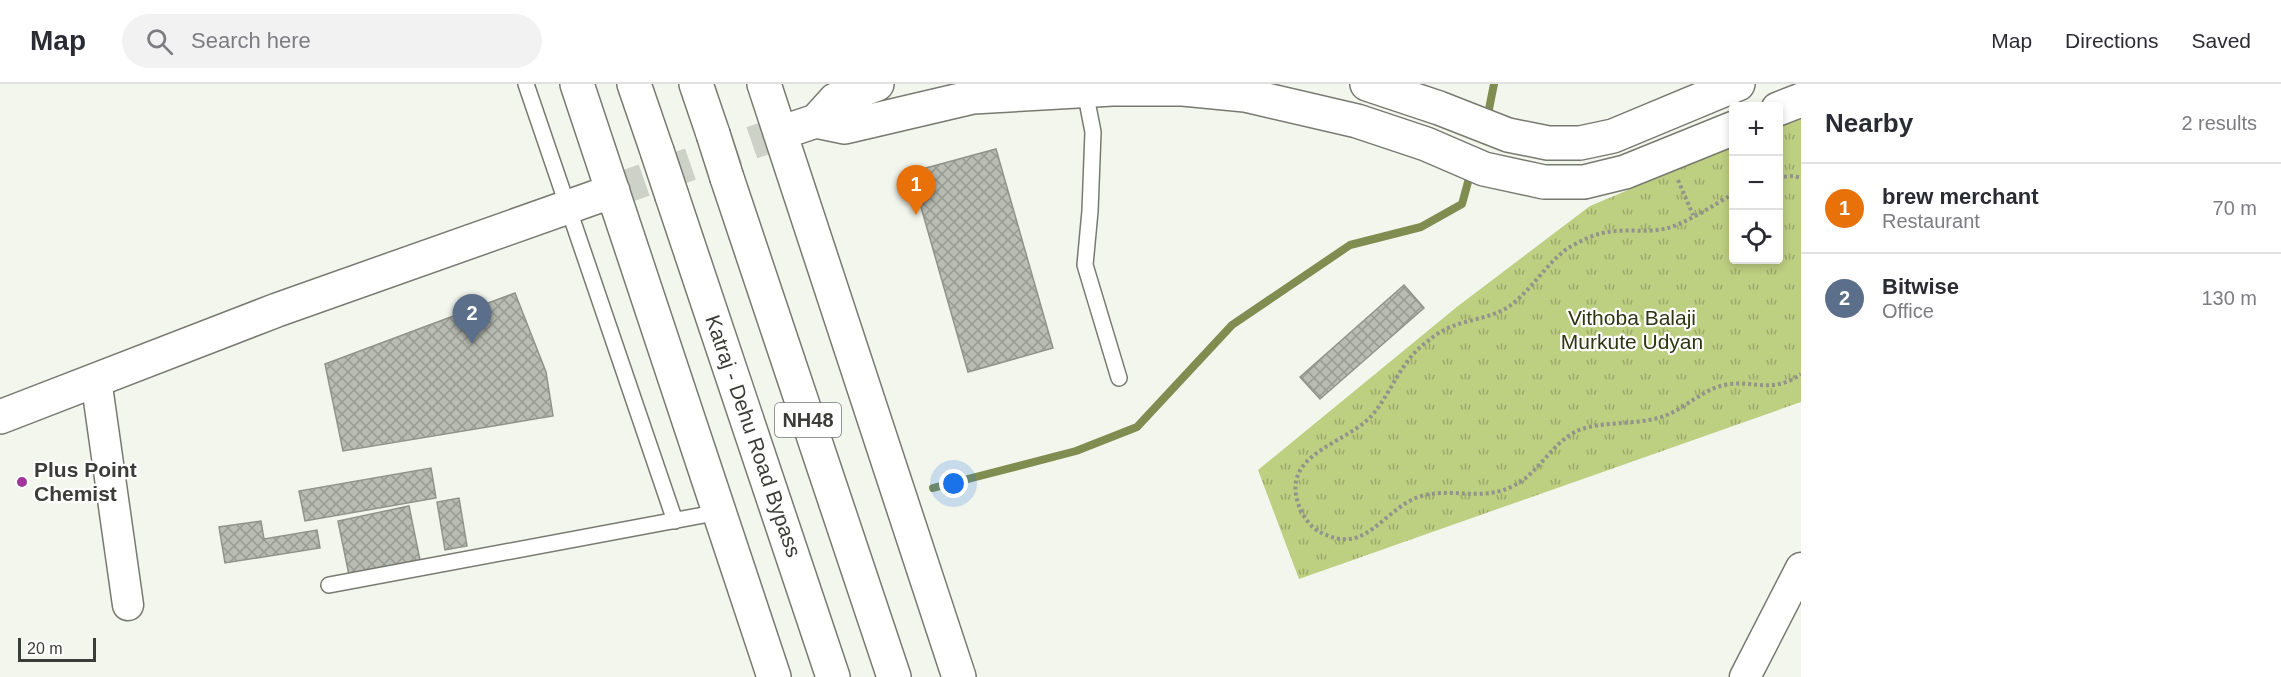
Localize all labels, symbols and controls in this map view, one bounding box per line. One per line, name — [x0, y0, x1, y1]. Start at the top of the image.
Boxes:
search box — [122, 14, 542, 68]
text: Map — [30, 25, 86, 56]
icon: search — [143, 25, 176, 58]
text: Search here — [191, 28, 311, 53]
text: Map — [1991, 29, 2032, 52]
text: Directions — [2065, 29, 2158, 52]
text: Saved — [2191, 29, 2251, 52]
map controls — [1729, 102, 1783, 264]
button: + — [1729, 102, 1783, 156]
text: Nearby — [1825, 108, 1913, 138]
text: 2 results — [2181, 112, 2257, 134]
button: − — [1729, 156, 1783, 210]
pin: 1 — [896, 166, 936, 215]
text: brew merchant — [1882, 184, 2039, 209]
text: 1 — [1839, 197, 1850, 219]
text: 70 m — [2213, 197, 2257, 219]
button: locate — [1729, 210, 1783, 264]
text: Restaurant — [1882, 210, 1980, 232]
text: Bitwise — [1882, 274, 1959, 299]
text: 2 — [1839, 287, 1850, 309]
text: 130 m — [2201, 287, 2257, 309]
pin: 2 — [452, 294, 492, 344]
text: Office — [1882, 300, 1934, 322]
park label: Vithoba Balaji Murkute Udyan — [1561, 306, 1703, 353]
street label: Katraj - Dehu Road Bypass — [701, 312, 806, 560]
road number: NH48 — [775, 403, 841, 437]
place label: Plus Point Chemist — [34, 458, 137, 505]
your location — [939, 469, 968, 498]
marker: Plus Point Chemist — [15, 475, 29, 489]
scale bar — [18, 635, 96, 662]
text: 20 m — [27, 640, 63, 657]

